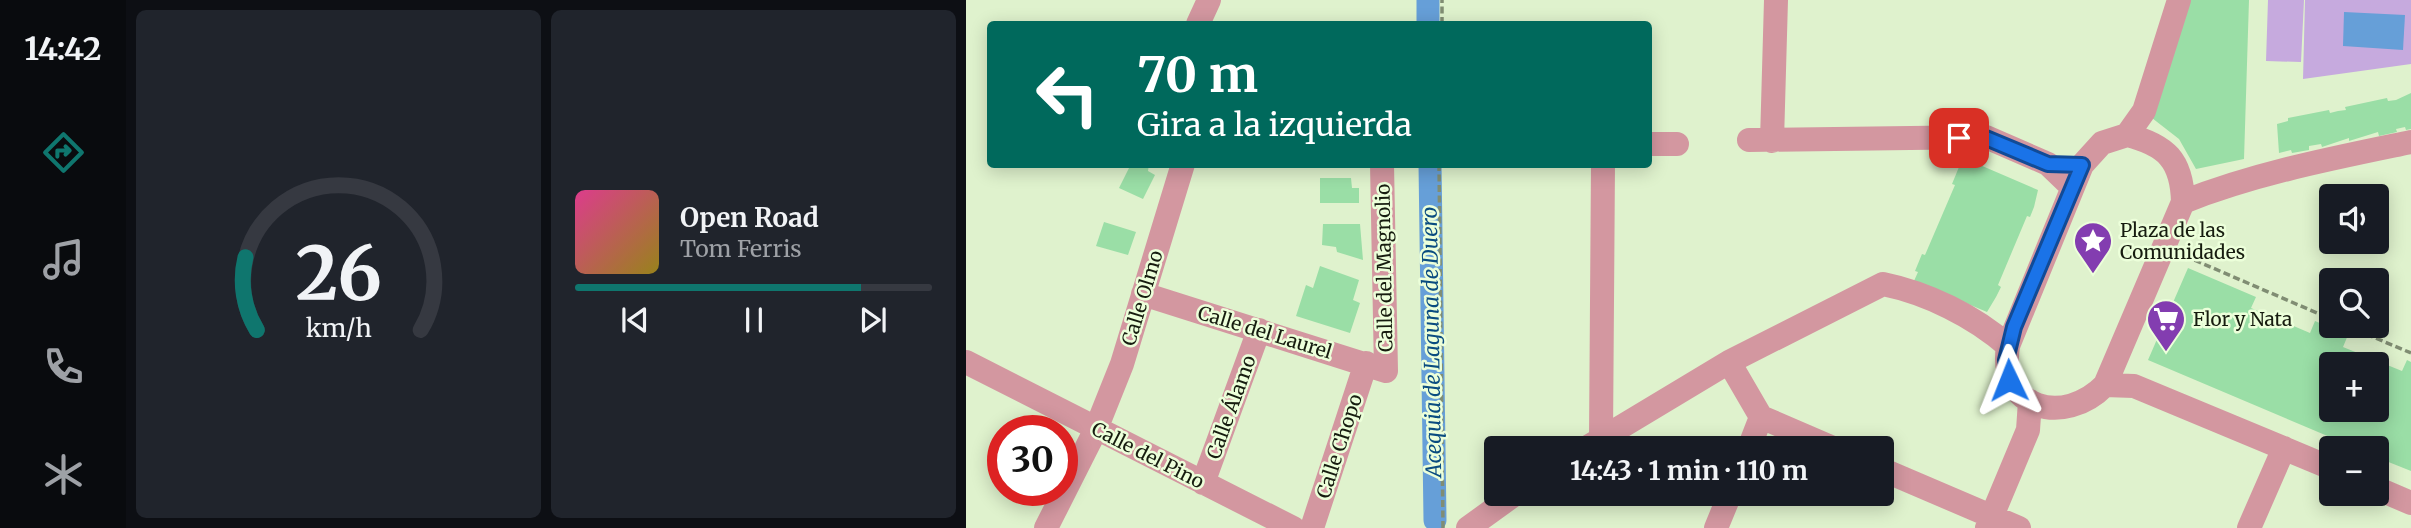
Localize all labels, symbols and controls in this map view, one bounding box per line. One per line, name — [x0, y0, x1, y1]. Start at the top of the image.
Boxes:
text: 14:42 — [24, 29, 102, 69]
text: 70 m — [1137, 44, 1258, 105]
icon: left — [1022, 49, 1113, 140]
text: Gira a la izquierda — [1137, 105, 1412, 145]
pin — [1929, 108, 1989, 168]
icon: arrive — [1940, 119, 1978, 157]
icon: directions — [39, 128, 88, 177]
street label: Calle del Magnolio — [1371, 184, 1397, 352]
map controls — [2319, 184, 2389, 506]
button: sound — [2319, 184, 2389, 254]
text: Open Road — [680, 201, 819, 234]
water label: Acequia de Laguna de Duero — [1416, 206, 1447, 480]
place label: Plaza de las Comunidades — [2120, 218, 2245, 264]
place icon: Plaza de las Comunidades — [2072, 220, 2114, 275]
text: 26 — [295, 228, 382, 320]
text: Tom Ferris — [680, 234, 802, 263]
icon: music — [39, 235, 88, 284]
street label: Calle Olmo — [1116, 247, 1168, 349]
button: search — [2319, 268, 2389, 338]
supermarket icon: Flor y Nata — [2145, 298, 2187, 353]
street label: Calle del Laurel — [1195, 300, 1335, 364]
icon: previous — [616, 301, 654, 339]
icon: pause — [735, 301, 773, 339]
icon: next — [854, 301, 892, 339]
place label: Flor y Nata — [2193, 307, 2292, 331]
text: km/h — [305, 312, 372, 344]
icon: phone — [39, 342, 88, 391]
position arrow — [1972, 343, 2046, 417]
street label: Calle Álamo — [1201, 352, 1261, 462]
button: + — [2319, 352, 2389, 422]
street label: Calle Chopo — [1311, 391, 1367, 501]
speed limit sign: 30 — [987, 415, 1078, 506]
street label: Calle del Pino — [1088, 416, 1208, 494]
button: − — [2319, 436, 2389, 506]
icon: climate — [39, 450, 88, 499]
text: 14:43 · 1 min · 110 m — [1570, 454, 1808, 487]

